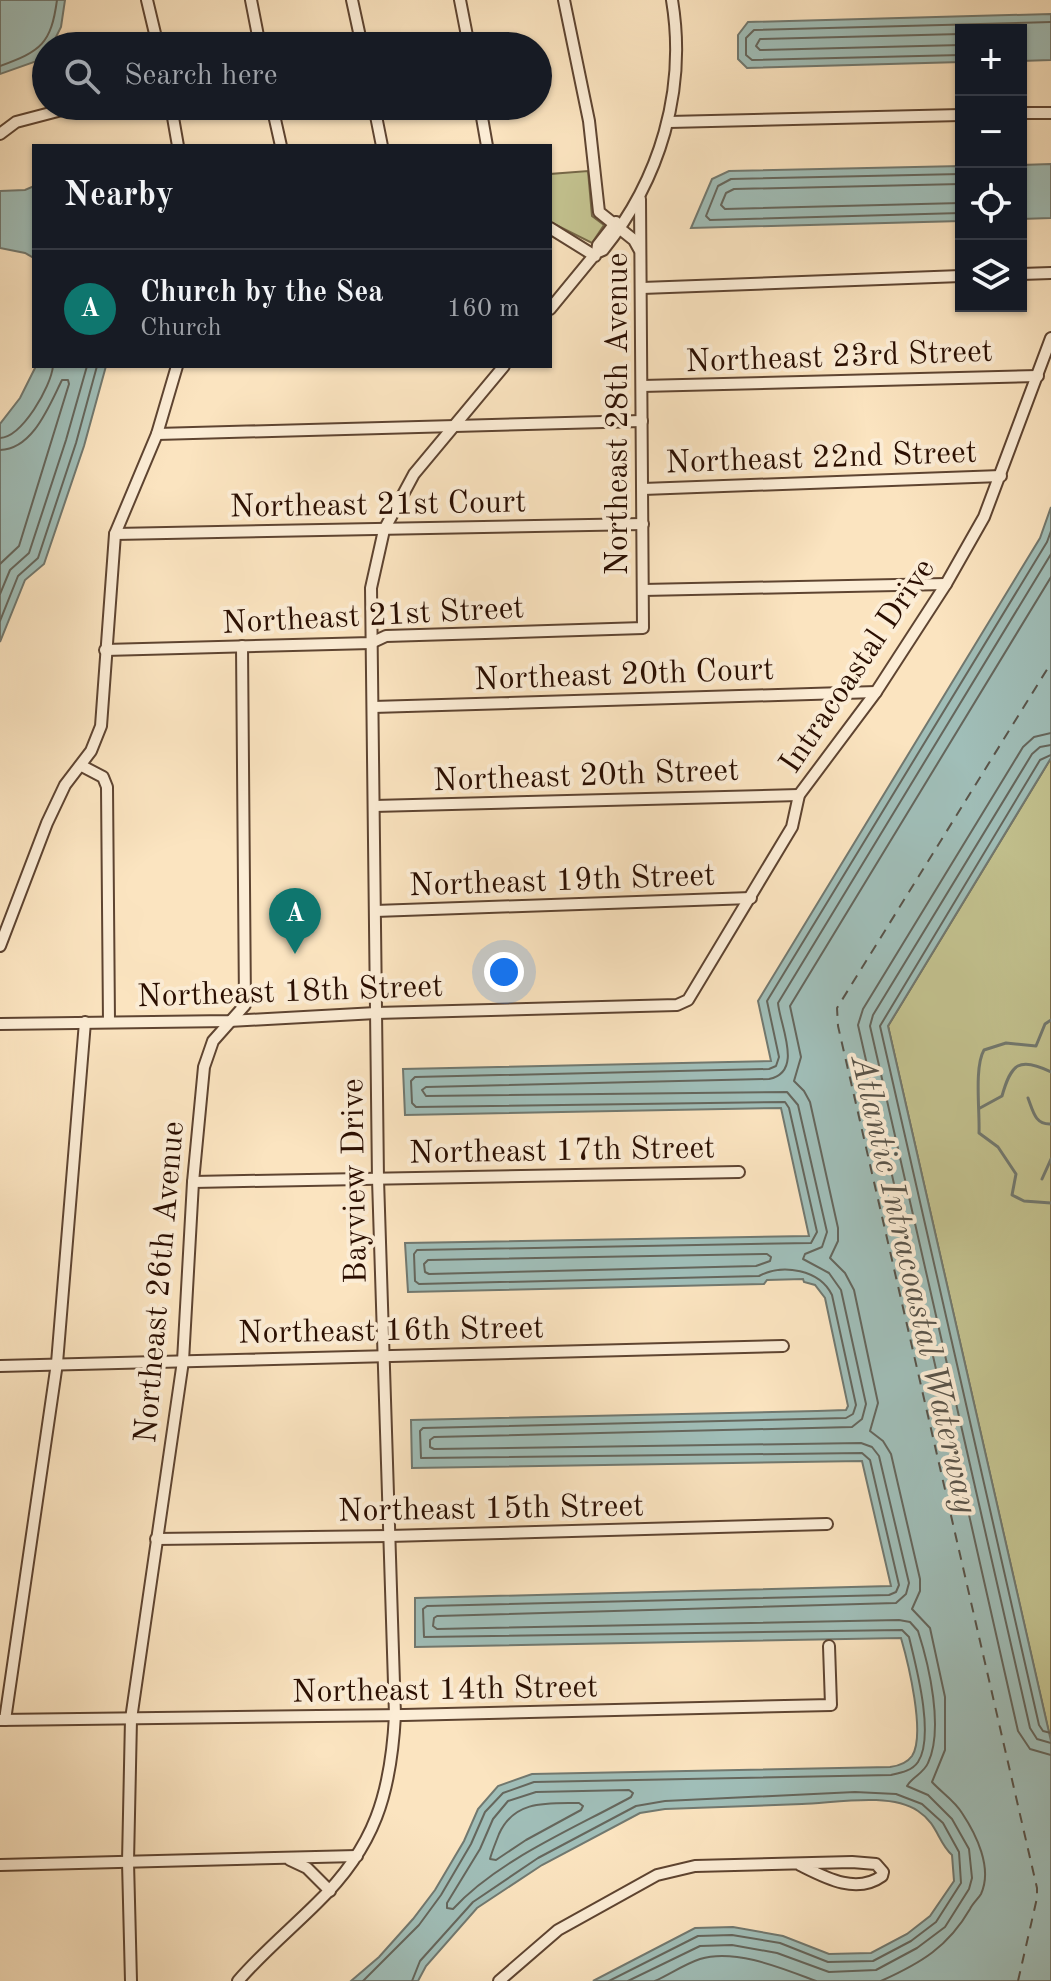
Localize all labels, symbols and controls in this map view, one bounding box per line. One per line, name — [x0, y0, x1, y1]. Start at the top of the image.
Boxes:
map controls — [955, 24, 1027, 312]
button: + — [955, 24, 1027, 96]
search box — [32, 32, 552, 120]
icon: search — [60, 54, 104, 98]
text: Search here — [124, 61, 278, 91]
button: − — [955, 96, 1027, 168]
button: locate — [955, 168, 1027, 240]
text: Nearby — [64, 179, 174, 213]
button: layers — [955, 240, 1027, 312]
street label: Northeast 28th Avenue — [603, 252, 635, 576]
text: Church by the Sea — [140, 278, 384, 308]
text: A — [80, 296, 100, 322]
text: 160 m — [447, 296, 520, 322]
text: Church — [140, 315, 222, 341]
street label: Northeast 23rd Street — [685, 337, 993, 379]
street label: Northeast 22nd Street — [665, 438, 977, 480]
street label: Northeast 21st Court — [229, 487, 527, 525]
street label: Intracoastal Drive — [775, 554, 942, 780]
street label: Northeast 21st Street — [221, 593, 525, 641]
street label: Northeast 20th Court — [474, 655, 775, 697]
street label: Northeast 20th Street — [432, 756, 740, 798]
street label: Northeast 19th Street — [408, 861, 716, 903]
pin: A — [269, 888, 321, 954]
your location — [484, 952, 524, 992]
street label: Northeast 18th Street — [136, 972, 444, 1014]
water label: Atlantic Intracoastal Waterway — [843, 1051, 983, 1517]
street label: Bayview Drive — [338, 1078, 374, 1284]
street label: Northeast 26th Avenue — [131, 1120, 191, 1445]
street label: Northeast 17th Street — [409, 1133, 715, 1171]
street label: Northeast 16th Street — [238, 1313, 544, 1351]
street label: Northeast 15th Street — [338, 1491, 644, 1529]
street label: Northeast 14th Street — [292, 1672, 598, 1710]

